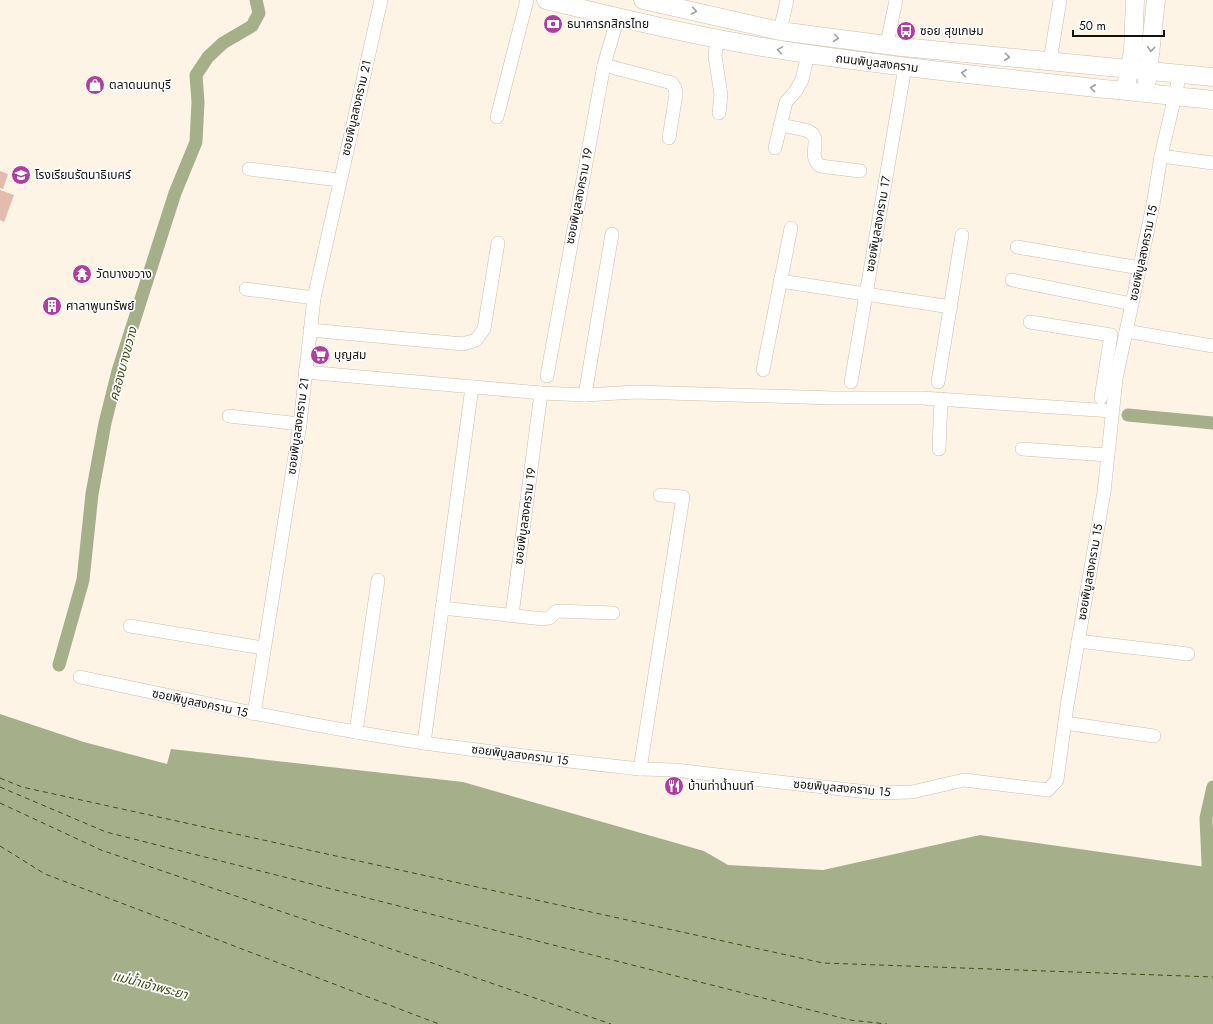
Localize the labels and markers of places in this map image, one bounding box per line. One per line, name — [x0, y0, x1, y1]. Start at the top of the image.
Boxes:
bank icon: ธนาคารกสิกรไทย — [542, 13, 564, 35]
place label: ธนาคารกสิกรไทย — [567, 15, 649, 33]
bus stop icon: ซอย สุขเกษม — [895, 20, 917, 42]
place label: ซอย สุขเกษม — [920, 22, 984, 40]
shop icon: ตลาดนนทบุรี — [84, 74, 106, 96]
place label: ตลาดนนทบุรี — [109, 76, 171, 94]
school or university icon: โรงเรียนรัตนาธิเบศร์ — [10, 164, 32, 186]
place label: โรงเรียนรัตนาธิเบศร์ — [35, 166, 132, 184]
temple icon: วัดบางขวาง — [71, 263, 93, 285]
place label: วัดบางขวาง — [96, 265, 152, 283]
building icon: ศาลาพูนทรัพย์ — [41, 295, 63, 317]
place label: ศาลาพูนทรัพย์ — [66, 297, 135, 315]
supermarket icon: บุญสม — [309, 344, 331, 366]
place label: บุญสม — [334, 346, 366, 364]
restaurant icon: บ้านท่าน้ำนนท์ — [663, 775, 685, 797]
place label: บ้านท่าน้ำนนท์ — [688, 777, 754, 795]

